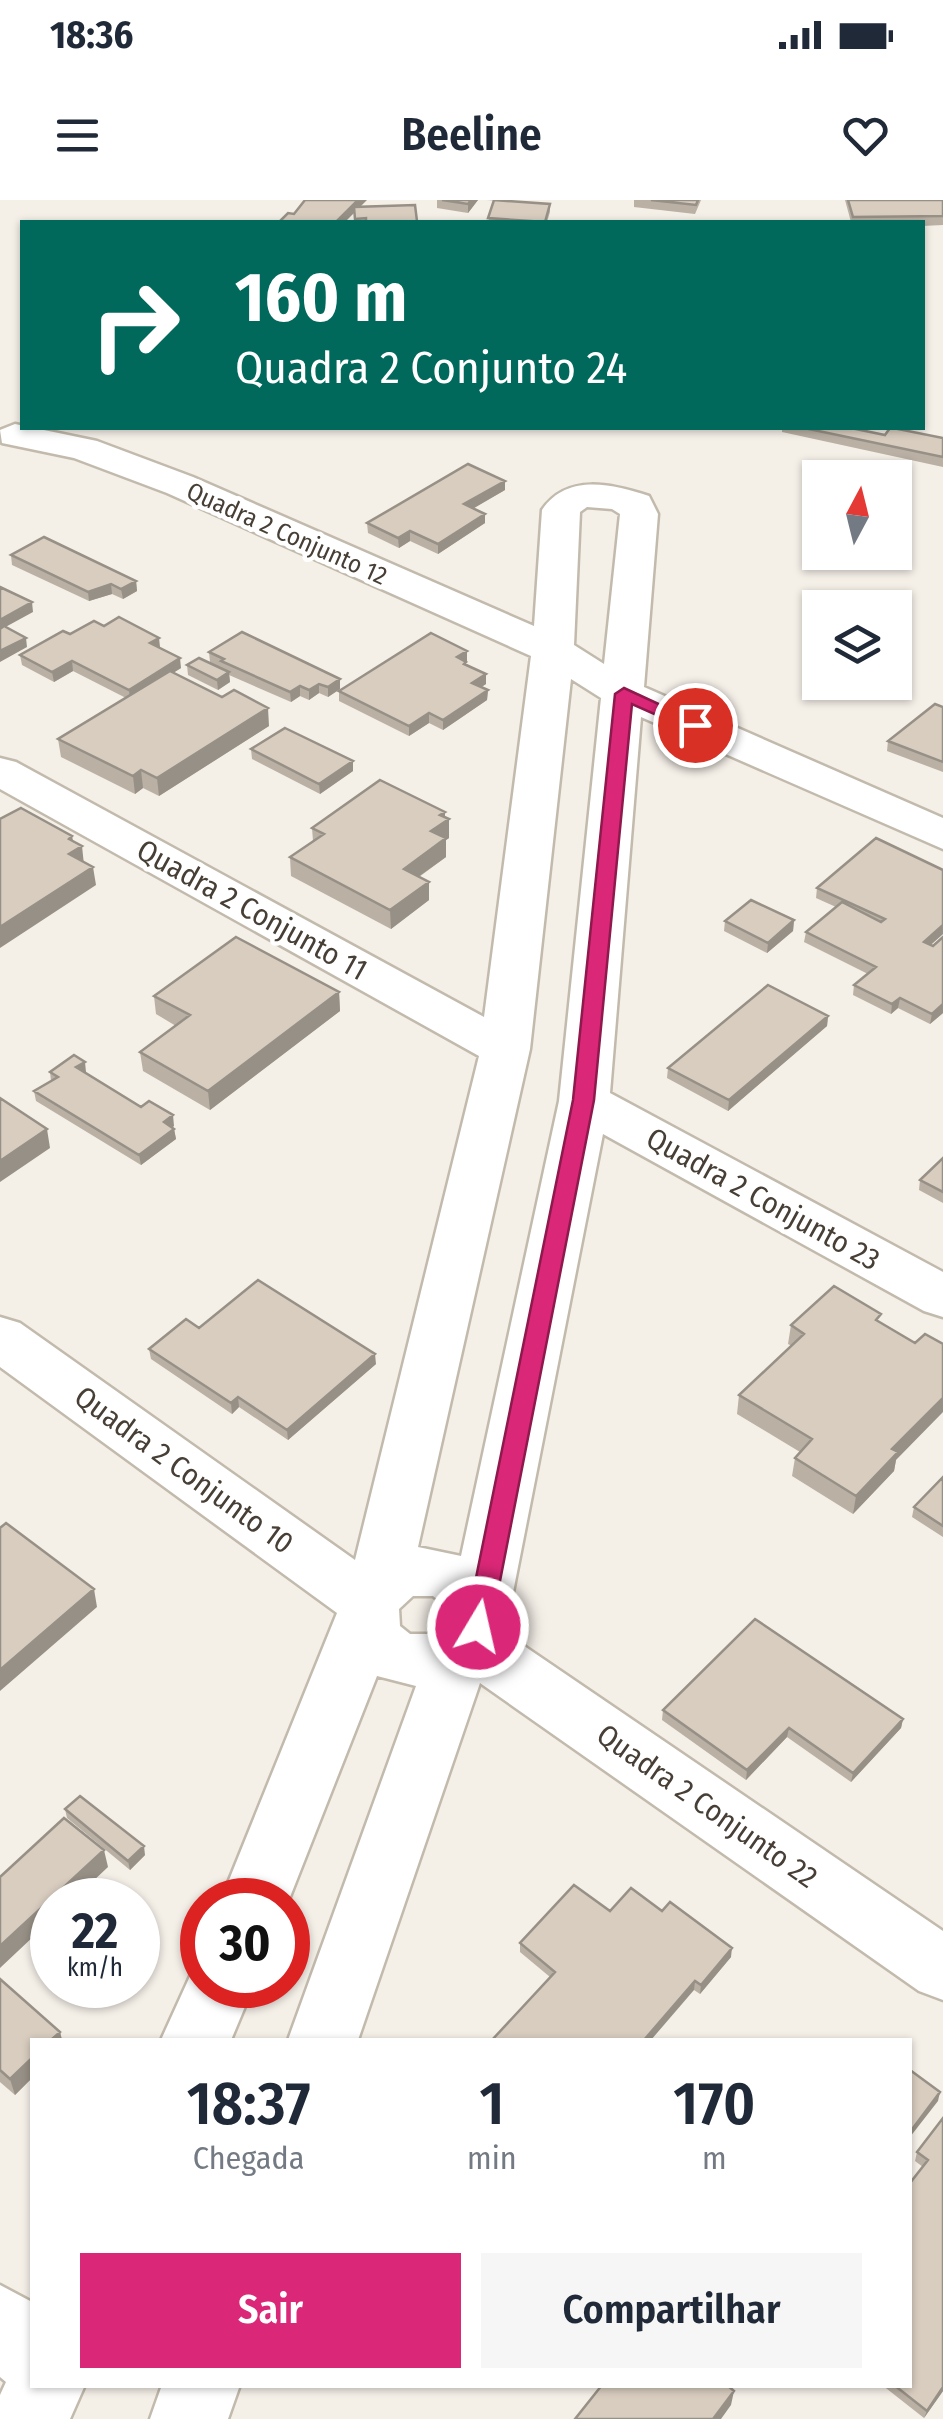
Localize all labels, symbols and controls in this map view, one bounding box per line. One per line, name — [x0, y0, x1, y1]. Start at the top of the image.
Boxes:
text: 18:36 — [50, 12, 133, 58]
icon: menu — [50, 108, 105, 163]
text: Beeline — [401, 108, 542, 162]
icon: heart — [838, 108, 893, 163]
text: 160 m — [235, 256, 407, 340]
icon: right — [70, 260, 200, 390]
text: Quadra 2 Conjunto 24 — [235, 341, 627, 395]
north arrow — [802, 460, 912, 570]
map controls — [802, 460, 912, 700]
street label: Quadra 2 Conjunto 12 — [182, 476, 391, 592]
button: layers — [802, 590, 912, 700]
pin — [653, 683, 738, 768]
icon: arrive — [668, 698, 723, 753]
street label: Quadra 2 Conjunto 11 — [131, 832, 373, 988]
street label: Quadra 2 Conjunto 23 — [640, 1120, 886, 1278]
street label: Quadra 2 Conjunto 10 — [68, 1379, 300, 1561]
position arrow — [426, 1575, 530, 1679]
street label: Quadra 2 Conjunto 22 — [590, 1716, 824, 1896]
speed limit sign: 30 — [180, 1878, 310, 2008]
text: 22 — [72, 1901, 118, 1961]
text: km/h — [67, 1953, 123, 1983]
text: 18:37 — [187, 2068, 310, 2140]
text: 1 — [479, 2068, 504, 2140]
text: 170 — [673, 2068, 755, 2140]
text: Chegada — [193, 2139, 304, 2177]
text: min — [467, 2139, 517, 2177]
text: m — [702, 2139, 727, 2177]
button: Sair — [80, 2253, 461, 2368]
button: Compartilhar — [481, 2253, 862, 2368]

